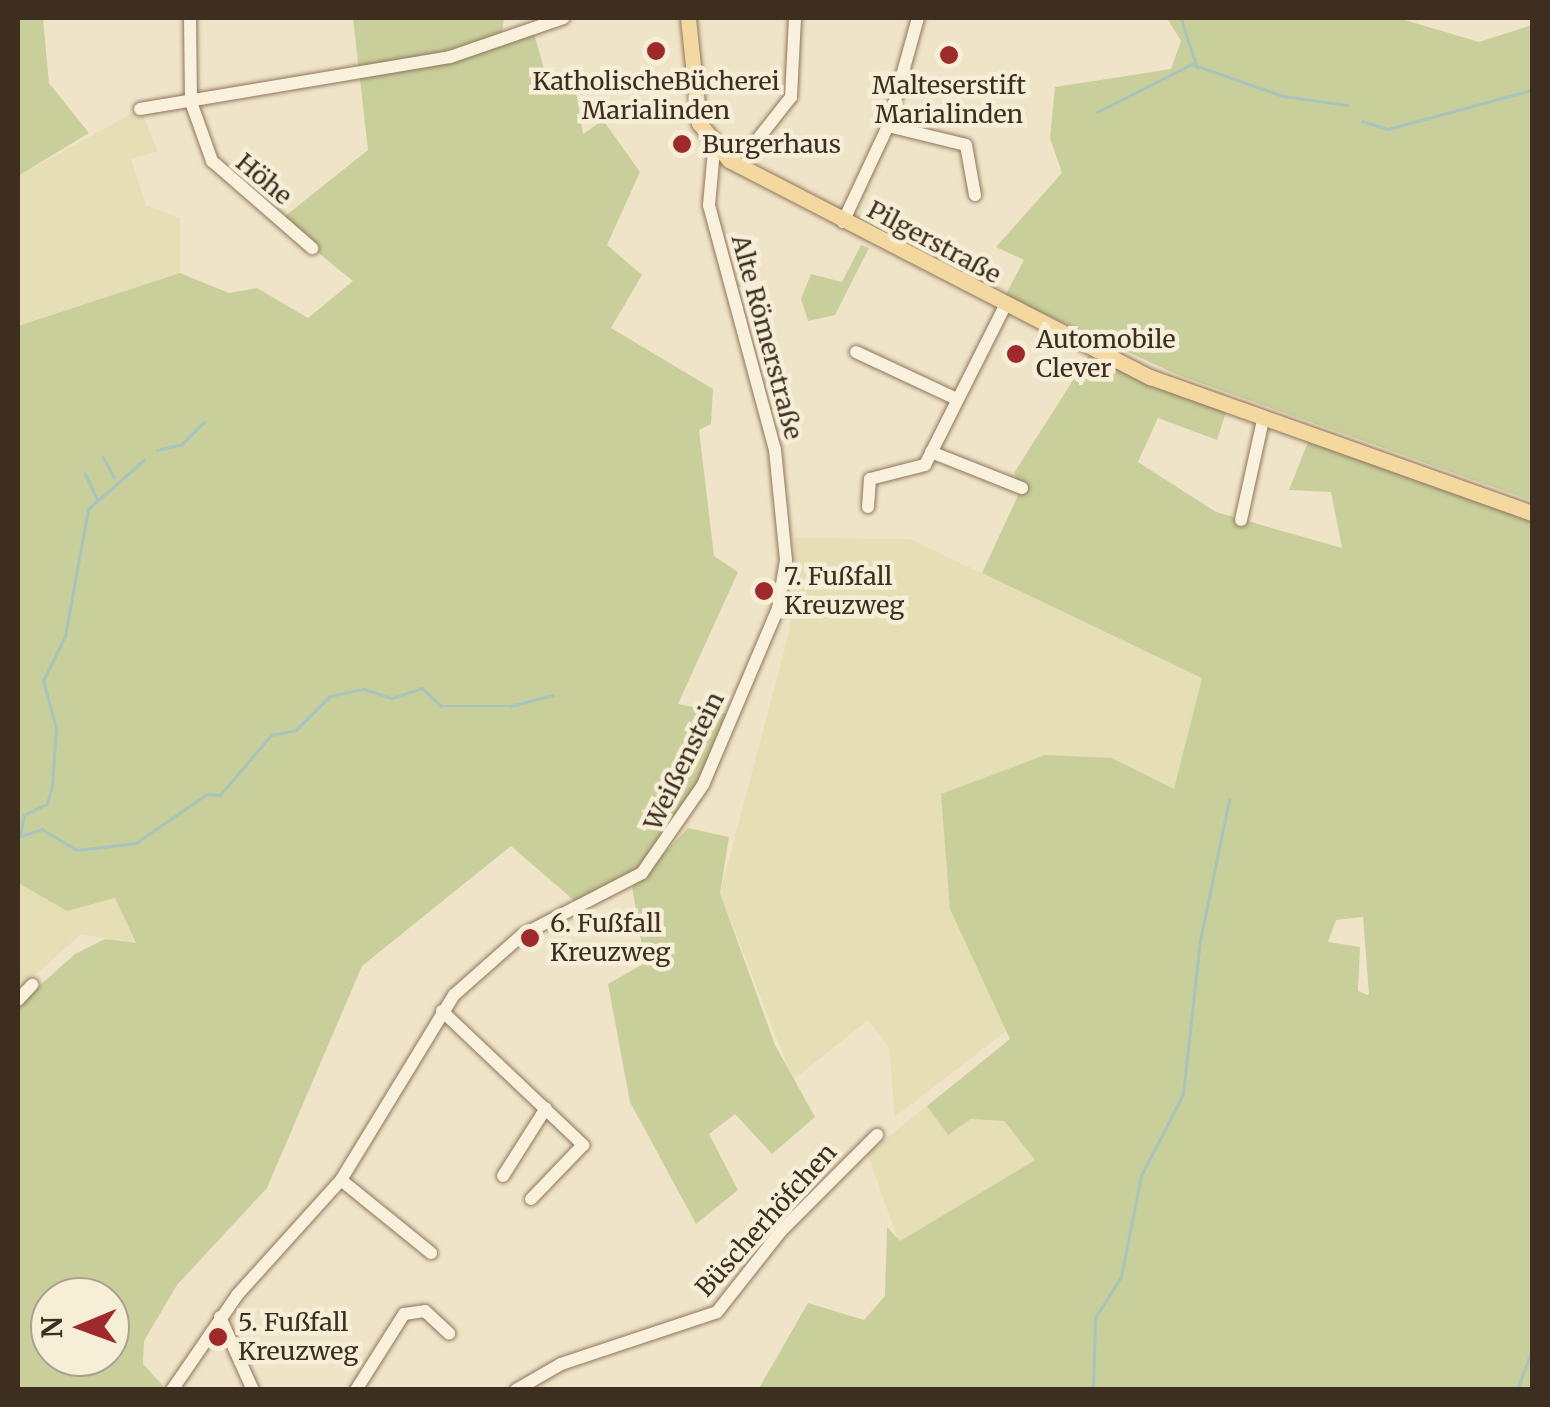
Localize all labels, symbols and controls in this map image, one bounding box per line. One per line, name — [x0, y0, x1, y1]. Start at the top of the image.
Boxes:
marker: KatholischeBücherei Marialinden — [645, 40, 667, 62]
marker: Malteserstift Marialinden — [938, 44, 960, 66]
place label: KatholischeBücherei Marialinden — [532, 67, 780, 126]
place label: Malteserstift Marialinden — [872, 71, 1026, 130]
place label: Burgerhaus — [702, 129, 841, 159]
marker: Burgerhaus — [671, 133, 693, 155]
street label: Höhe — [230, 147, 298, 211]
street label: Pilgerstraße — [862, 194, 1006, 290]
street label: Alte Römerstraße — [725, 231, 809, 443]
place label: Automobile Clever — [1036, 325, 1175, 384]
marker: Automobile Clever — [1005, 343, 1027, 365]
place label: 7. Fußfall Kreuzweg — [784, 562, 904, 621]
marker: 7. Fußfall Kreuzweg — [753, 580, 775, 602]
street label: Weißenstein — [638, 687, 730, 835]
place label: 6. Fußfall Kreuzweg — [550, 909, 670, 968]
marker: 6. Fußfall Kreuzweg — [519, 927, 541, 949]
street label: Büscherhöfchen — [689, 1137, 843, 1303]
north arrow — [30, 1277, 130, 1377]
place label: 5. Fußfall Kreuzweg — [238, 1308, 358, 1367]
text: N — [34, 1316, 70, 1339]
marker: 5. Fußfall Kreuzweg — [207, 1326, 229, 1348]

